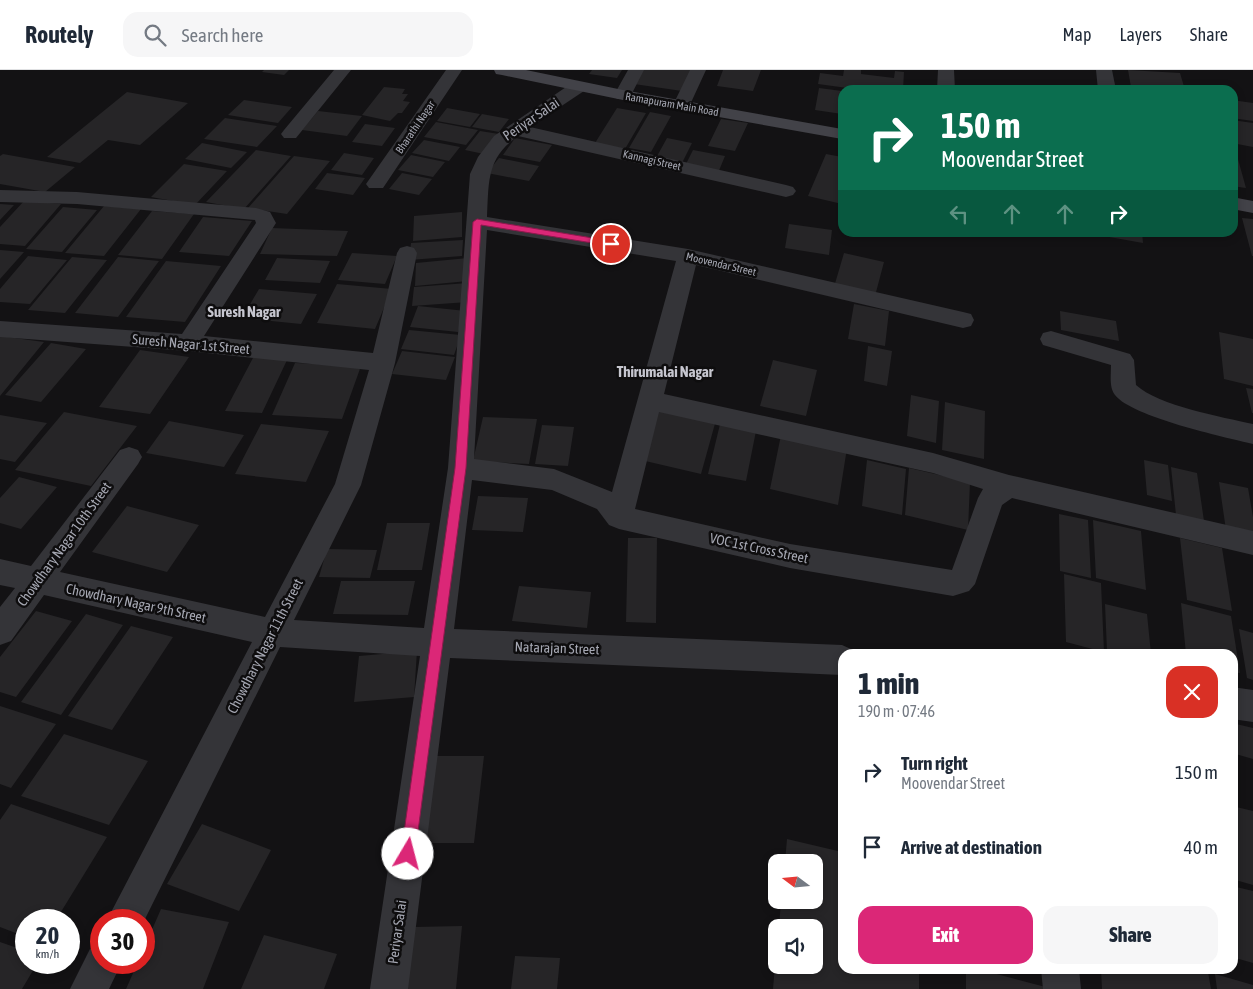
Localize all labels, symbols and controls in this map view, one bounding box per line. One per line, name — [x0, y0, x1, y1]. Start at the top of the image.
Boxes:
search box — [123, 12, 473, 57]
text: Routely — [25, 21, 93, 48]
icon: search — [141, 21, 169, 49]
text: Search here — [181, 24, 263, 46]
text: Map — [1062, 24, 1091, 45]
text: Layers — [1119, 24, 1162, 45]
text: Share — [1190, 24, 1228, 45]
street label: Ramapuram Main Road — [624, 90, 720, 118]
street label: Periyar Salai — [500, 94, 562, 144]
street label: Bharathi Nagar — [393, 98, 437, 156]
icon: right — [858, 105, 923, 170]
text: 150 m — [941, 105, 1020, 145]
text: Moovendar Street — [941, 146, 1084, 172]
street label: Kannagi Street — [622, 148, 682, 172]
icon: left — [945, 200, 973, 228]
icon: ahead — [998, 200, 1026, 228]
icon: ahead — [1051, 200, 1079, 228]
icon: right — [1104, 200, 1132, 228]
pin — [590, 223, 632, 265]
icon: arrive — [597, 230, 625, 258]
street label: Moovendar Street — [685, 250, 757, 278]
district label: Suresh Nagar — [208, 303, 281, 320]
street label: Suresh Nagar 1st Street — [132, 331, 250, 357]
district label: Thirumalai Nagar — [617, 363, 714, 380]
street label: Chowdhary Nagar 10th Street — [14, 479, 114, 609]
street label: VOC 1st Cross Street — [708, 530, 810, 566]
street label: Chowdhary Nagar 11th Street — [224, 576, 306, 716]
street label: Chowdhary Nagar 9th Street — [65, 580, 207, 626]
street label: Natarajan Street — [514, 639, 600, 657]
text: 1 min — [858, 666, 919, 700]
button: close — [1166, 666, 1218, 718]
text: 190 m · 07:46 — [858, 702, 935, 720]
text: Turn right — [901, 752, 968, 774]
icon: right — [858, 758, 886, 786]
text: 150 m — [1175, 761, 1218, 783]
text: Moovendar Street — [901, 774, 1005, 792]
position arrow — [381, 827, 433, 879]
icon: arrive — [858, 833, 886, 861]
text: Arrive at destination — [901, 836, 1042, 858]
text: 40 m — [1184, 836, 1218, 858]
north arrow — [768, 854, 822, 909]
map controls — [768, 854, 823, 974]
street label: Periyar Salai — [385, 899, 409, 965]
button: Exit — [858, 906, 1033, 964]
button: Share — [1043, 906, 1218, 964]
speed limit sign: 30 — [90, 909, 155, 974]
button: sound — [768, 919, 823, 974]
text: 20 — [36, 921, 59, 949]
text: km/h — [36, 947, 59, 961]

